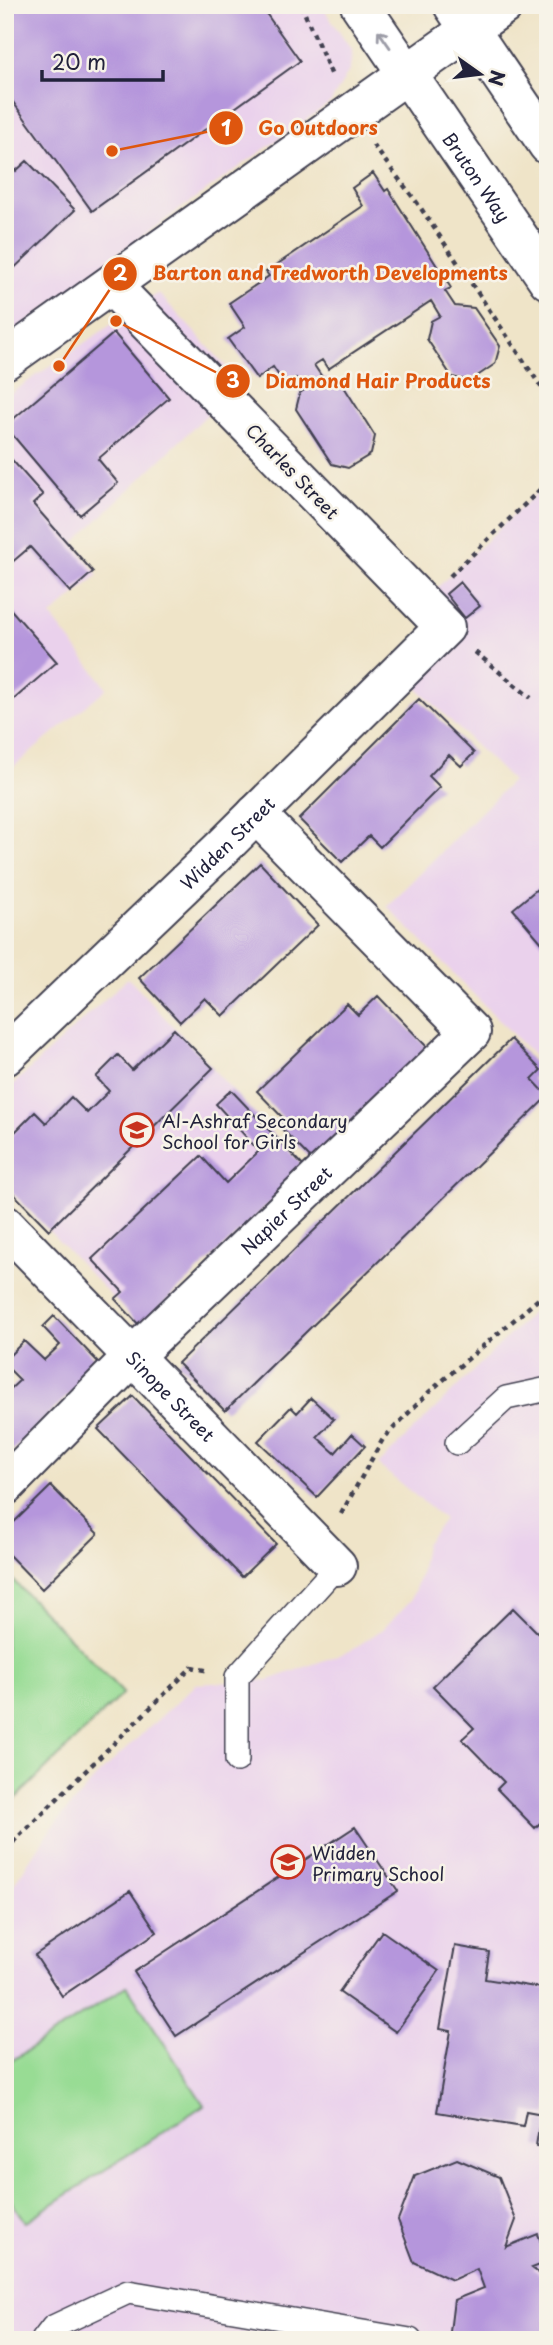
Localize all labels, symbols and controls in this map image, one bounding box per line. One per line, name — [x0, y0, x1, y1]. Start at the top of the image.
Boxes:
one-way arrow — [377, 30, 391, 49]
scale bar — [42, 38, 163, 82]
north arrow — [444, 38, 514, 108]
text: 20 m — [52, 45, 106, 77]
text: N — [482, 68, 513, 89]
callout: Go Outdoors — [208, 108, 392, 148]
text: 1 — [221, 111, 231, 143]
text: Go Outdoors — [258, 113, 378, 141]
street label: Bruton Way — [437, 126, 518, 227]
callout: Barton and Tredworth Developments — [102, 254, 523, 294]
text: 2 — [113, 256, 128, 288]
text: Barton and Tredworth Developments — [152, 258, 508, 286]
callout: Diamond Hair Products — [215, 361, 505, 401]
text: 3 — [226, 363, 240, 395]
text: Diamond Hair Products — [265, 366, 491, 394]
street label: Charles Street — [240, 417, 346, 525]
street label: Widden Street — [174, 790, 280, 895]
place label: Al-Ashraf Secondary School for Girls — [162, 1107, 348, 1155]
school or university icon: Al-Ashraf Secondary School for Girls — [118, 1111, 156, 1149]
street label: Napier Street — [234, 1159, 337, 1260]
street label: Sinope Street — [120, 1344, 222, 1447]
place label: Widden Primary School — [312, 1839, 444, 1887]
school or university icon: Widden Primary School — [269, 1843, 307, 1881]

